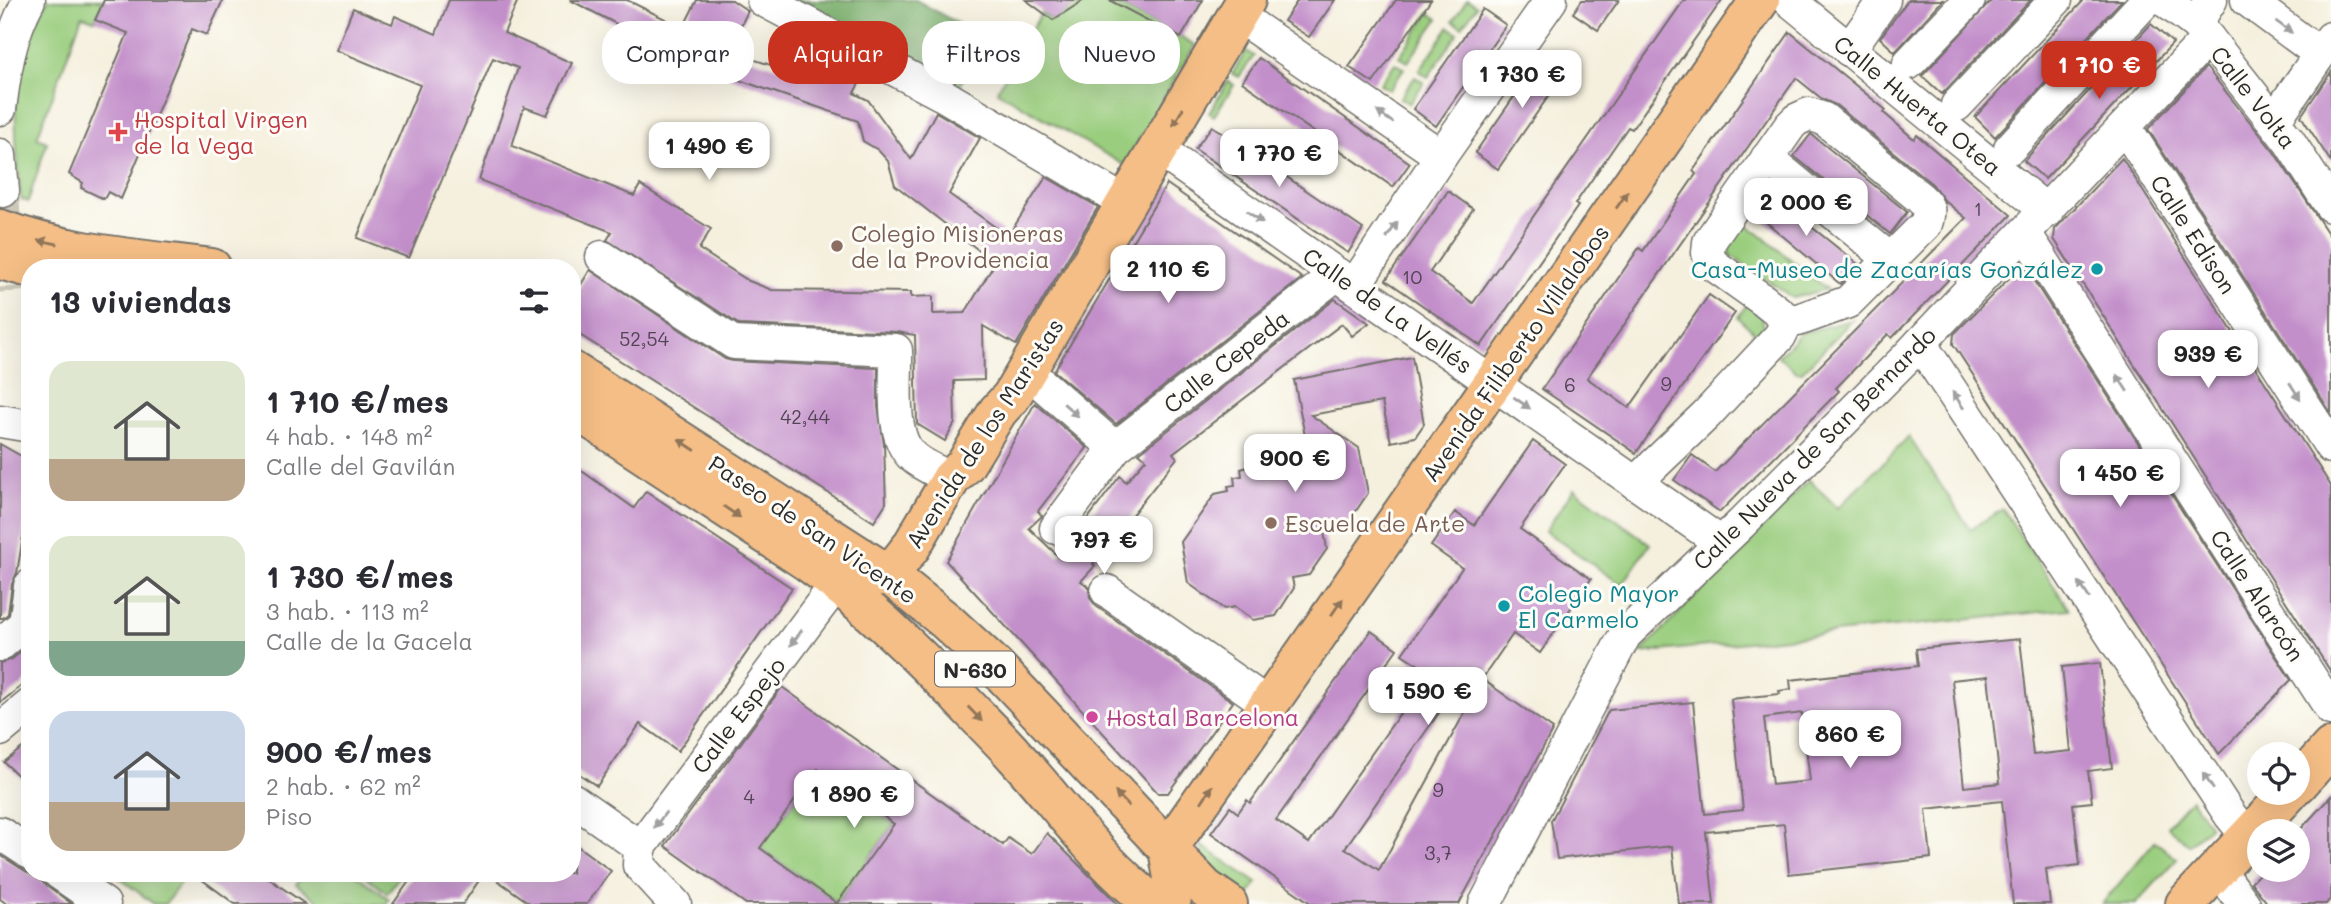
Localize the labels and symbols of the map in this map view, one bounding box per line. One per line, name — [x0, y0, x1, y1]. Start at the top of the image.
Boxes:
one-way arrow — [2274, 20, 2293, 34]
street label: Calle Huerta Otea — [1828, 28, 2008, 182]
street label: Calle Volta — [2204, 39, 2304, 155]
pin: 1 710 € — [2034, 42, 2164, 101]
pin: 1 730 € — [1457, 50, 1587, 110]
place label: Hospital Virgen de la Vega — [134, 104, 308, 160]
one-way arrow — [1172, 107, 1184, 126]
one-way arrow — [1376, 110, 1394, 124]
marker: Hospital Virgen de la Vega — [108, 122, 128, 142]
pin: 1 490 € — [644, 122, 774, 182]
pin: 1 770 € — [1214, 130, 1344, 189]
street label: Calle Edison — [2144, 169, 2244, 299]
pin: 2 000 € — [1741, 178, 1871, 238]
one-way arrow — [1615, 190, 1628, 209]
house number: 1 — [1974, 196, 1982, 221]
one-way arrow — [1246, 210, 1264, 224]
place label: Colegio Misioneras de la Providencia — [851, 218, 1064, 274]
street label: Avenida Filiberto Villalobos — [1415, 219, 1615, 487]
one-way arrow — [1385, 221, 1399, 239]
one-way arrow — [37, 236, 59, 247]
marker: Colegio Misioneras de la Providencia — [829, 238, 845, 254]
street label: Calle de La Vellés — [1297, 240, 1479, 380]
pin: 2 110 € — [1103, 246, 1233, 305]
place label: Casa-Museo de Zacarías González — [1691, 254, 2083, 284]
marker: Casa-Museo de Zacarías González — [2089, 261, 2105, 277]
house number: 10 — [1402, 264, 1422, 289]
street label: Calle Cepeda — [1157, 302, 1295, 420]
street label: Avenida de los Maristas — [898, 312, 1070, 554]
street label: Calle Nueva de San Bernardo — [1686, 320, 1942, 576]
house number: 52,54 — [619, 326, 669, 351]
pin: 939 € — [2159, 330, 2257, 390]
house number: 9 — [1660, 371, 1672, 396]
house number: 6 — [1564, 372, 1576, 397]
one-way arrow — [2116, 374, 2129, 393]
one-way arrow — [2288, 381, 2301, 400]
one-way arrow — [1952, 391, 1965, 410]
one-way arrow — [1513, 396, 1531, 410]
one-way arrow — [1062, 402, 1079, 417]
house number: 42,44 — [780, 404, 830, 429]
pin: 900 € — [1246, 434, 1344, 494]
one-way arrow — [678, 439, 697, 452]
street label: Paseo de San Vicente — [703, 448, 923, 610]
pin: 1 450 € — [2055, 449, 2185, 509]
one-way arrow — [723, 505, 741, 519]
place label: Escuela de Arte — [1285, 508, 1465, 538]
marker: Escuela de Arte — [1263, 515, 1279, 531]
pin: 797 € — [1055, 516, 1153, 576]
street label: Calle Alarcón — [2204, 523, 2312, 667]
place label: Colegio Mayor El Carmelo — [1518, 578, 1679, 634]
one-way arrow — [2077, 581, 2091, 599]
one-way arrow — [1330, 598, 1344, 616]
marker: Colegio Mayor El Carmelo — [1496, 598, 1512, 614]
one-way arrow — [790, 629, 804, 647]
street label: Calle Espejo — [684, 651, 792, 779]
road number: N-630 — [935, 652, 1015, 686]
pin: 1 590 € — [1363, 668, 1493, 727]
place label: Hostal Barcelona — [1106, 702, 1299, 732]
one-way arrow — [966, 705, 982, 722]
marker: Hostal Barcelona — [1084, 709, 1100, 725]
pin: 860 € — [1801, 710, 1899, 770]
pin: 1 890 € — [789, 770, 919, 830]
one-way arrow — [2202, 771, 2215, 790]
house number: 9 — [1432, 777, 1444, 802]
house number: 4 — [743, 784, 755, 809]
one-way arrow — [1201, 784, 1214, 804]
one-way arrow — [1114, 791, 1130, 808]
one-way arrow — [653, 811, 667, 829]
house number: 3,7 — [1424, 840, 1452, 865]

